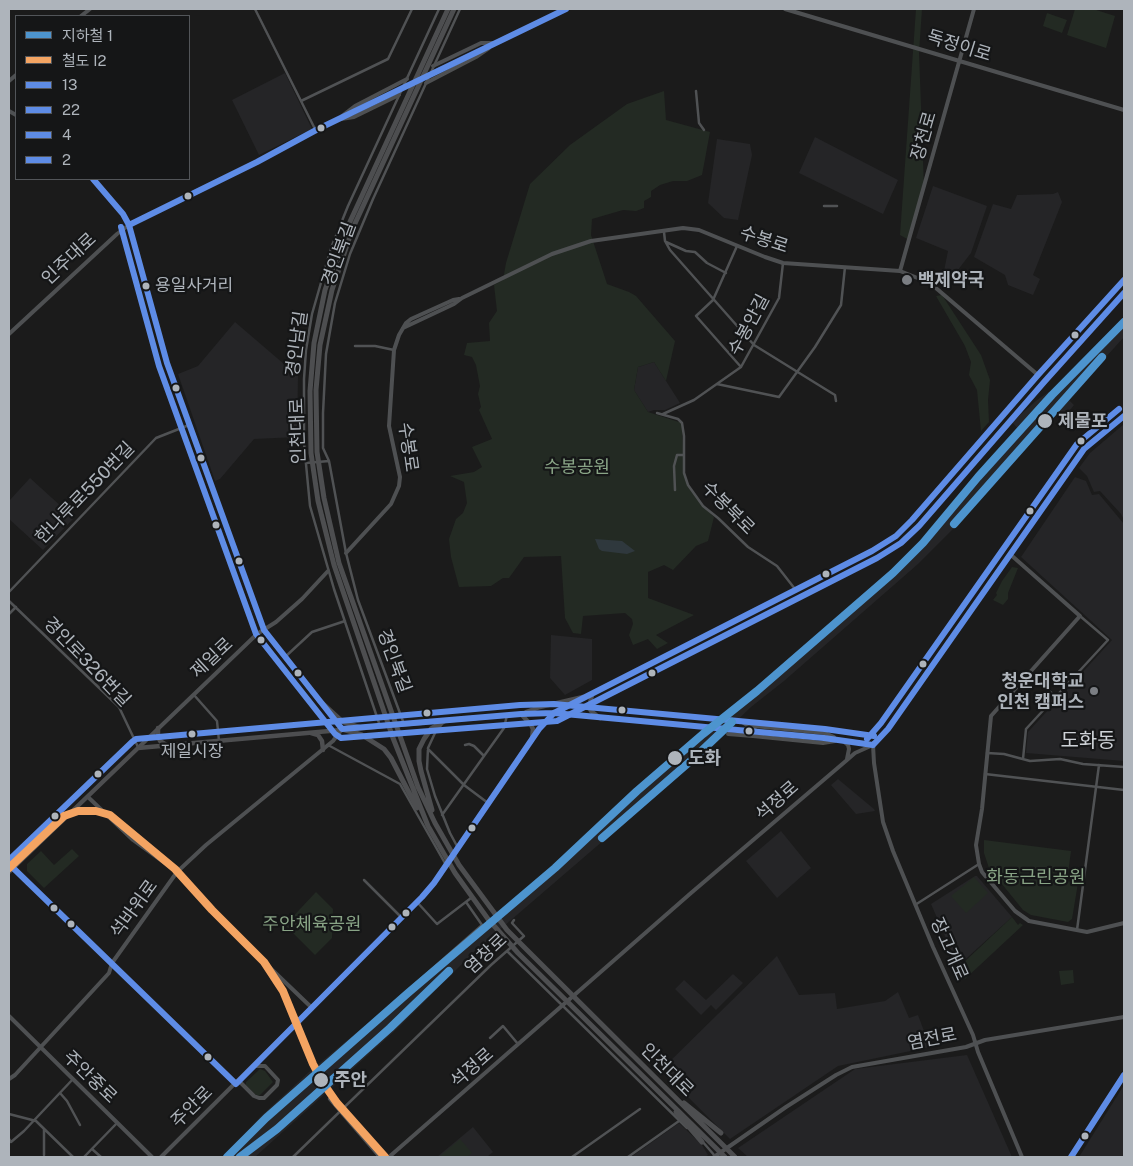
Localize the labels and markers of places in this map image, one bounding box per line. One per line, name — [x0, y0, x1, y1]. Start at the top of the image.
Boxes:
unlabelled marker — [316, 123, 326, 133]
unlabelled marker — [183, 191, 193, 201]
place label: 백제약국 — [918, 269, 984, 291]
marker: 백제약국 — [900, 273, 914, 287]
place label: 용일사거리 — [155, 276, 233, 296]
marker: 용일사거리 — [141, 281, 151, 291]
unlabelled marker — [1070, 330, 1080, 340]
unlabelled marker — [171, 383, 181, 393]
place label: 제물포 — [1058, 410, 1108, 432]
marker: 제물포 — [1036, 412, 1054, 430]
unlabelled marker — [1076, 436, 1086, 446]
unlabelled marker — [196, 453, 206, 463]
unlabelled marker — [1025, 506, 1035, 516]
unlabelled marker — [211, 520, 221, 530]
unlabelled marker — [234, 556, 244, 566]
unlabelled marker — [821, 569, 831, 579]
unlabelled marker — [256, 635, 266, 645]
unlabelled marker — [918, 659, 928, 669]
unlabelled marker — [293, 668, 303, 678]
unlabelled marker — [647, 668, 657, 678]
place label: 청운대학교 인천 캠퍼스 — [997, 670, 1084, 712]
marker: 청운대학교 인천 캠퍼스 — [1088, 685, 1100, 697]
unlabelled marker — [617, 705, 627, 715]
unlabelled marker — [422, 708, 432, 718]
unlabelled marker — [744, 726, 754, 736]
marker: 제일시장 — [187, 729, 197, 739]
place label: 제일시장 — [161, 742, 223, 762]
place label: 도화 — [688, 747, 721, 769]
marker: 도화 — [666, 749, 684, 767]
unlabelled marker — [93, 769, 103, 779]
unlabelled marker — [50, 811, 60, 821]
unlabelled marker — [467, 823, 477, 833]
unlabelled marker — [49, 903, 59, 913]
unlabelled marker — [401, 908, 411, 918]
unlabelled marker — [66, 919, 76, 929]
unlabelled marker — [387, 922, 397, 932]
unlabelled marker — [203, 1052, 213, 1062]
place label: 주안 — [334, 1069, 367, 1091]
marker: 주안 — [312, 1071, 330, 1089]
unlabelled marker — [1080, 1131, 1090, 1141]

